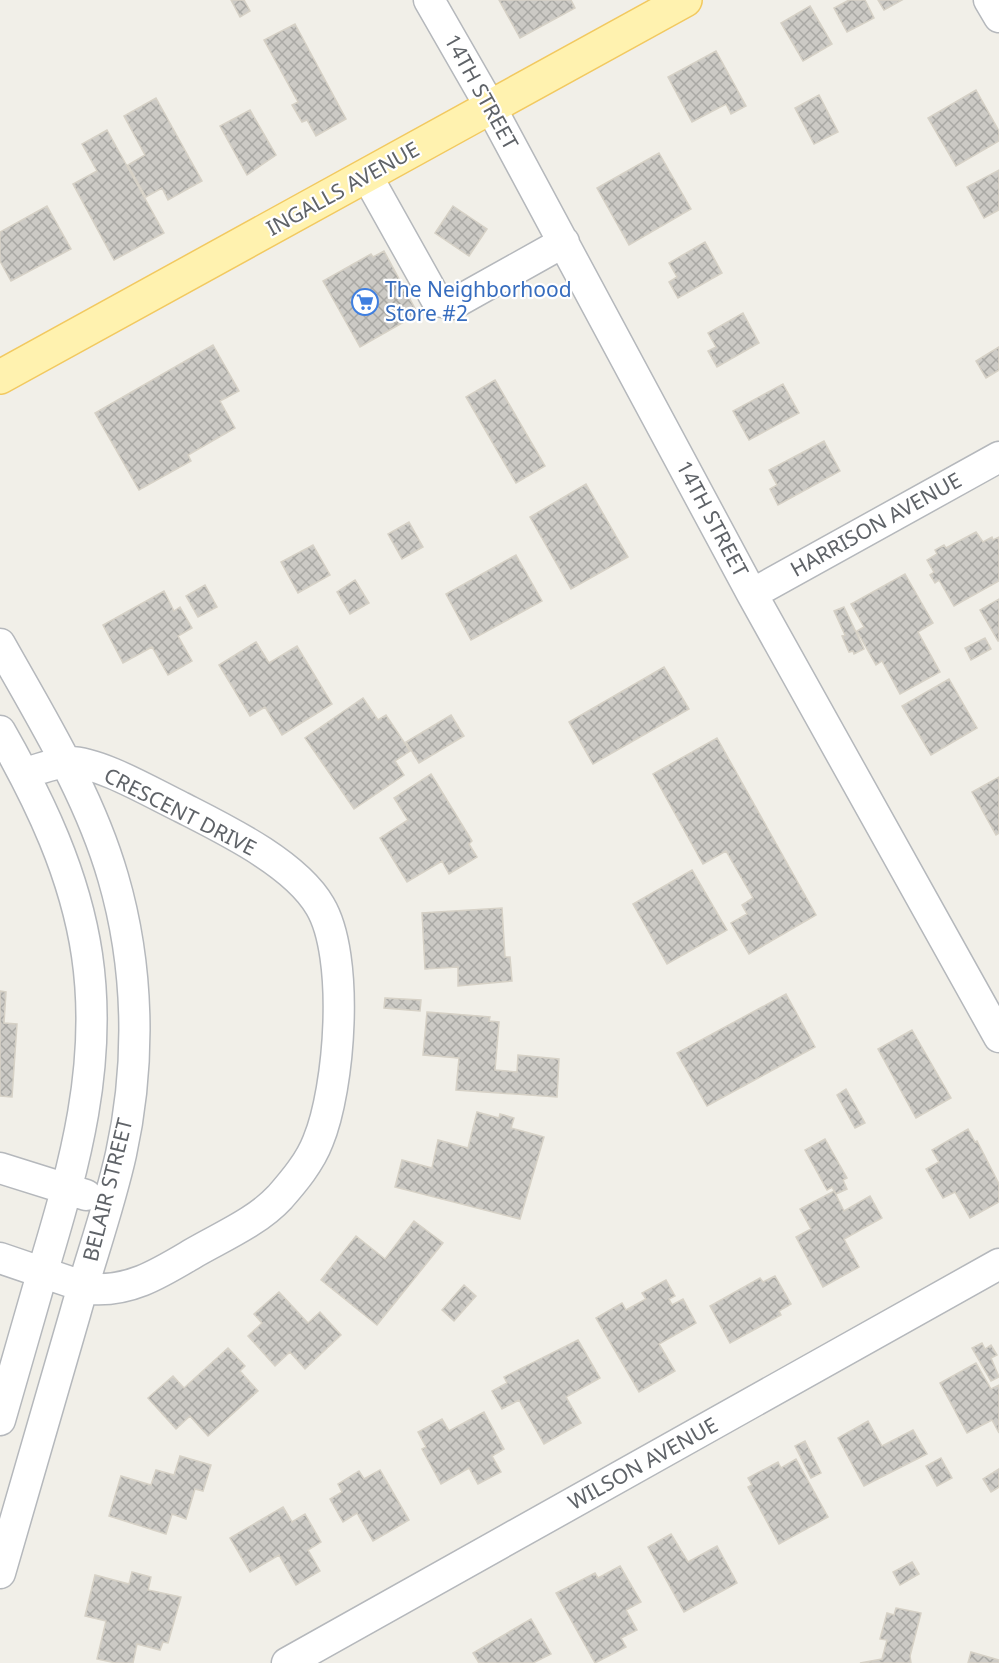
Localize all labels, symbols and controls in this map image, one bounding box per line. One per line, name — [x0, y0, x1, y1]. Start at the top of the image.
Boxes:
street label: 14TH STREET — [439, 29, 525, 155]
street label: INGALLS AVENUE — [261, 135, 424, 242]
place label: The Neighborhood Store #2 — [385, 275, 572, 327]
supermarket icon: The Neighborhood Store #2 — [350, 287, 380, 317]
street label: 14TH STREET — [670, 455, 755, 582]
street label: HARRISON AVENUE — [785, 465, 966, 583]
street label: CRESCENT DRIVE — [100, 761, 261, 862]
street label: BELAIR STREET — [76, 1115, 138, 1264]
street label: WILSON AVENUE — [563, 1410, 722, 1516]

